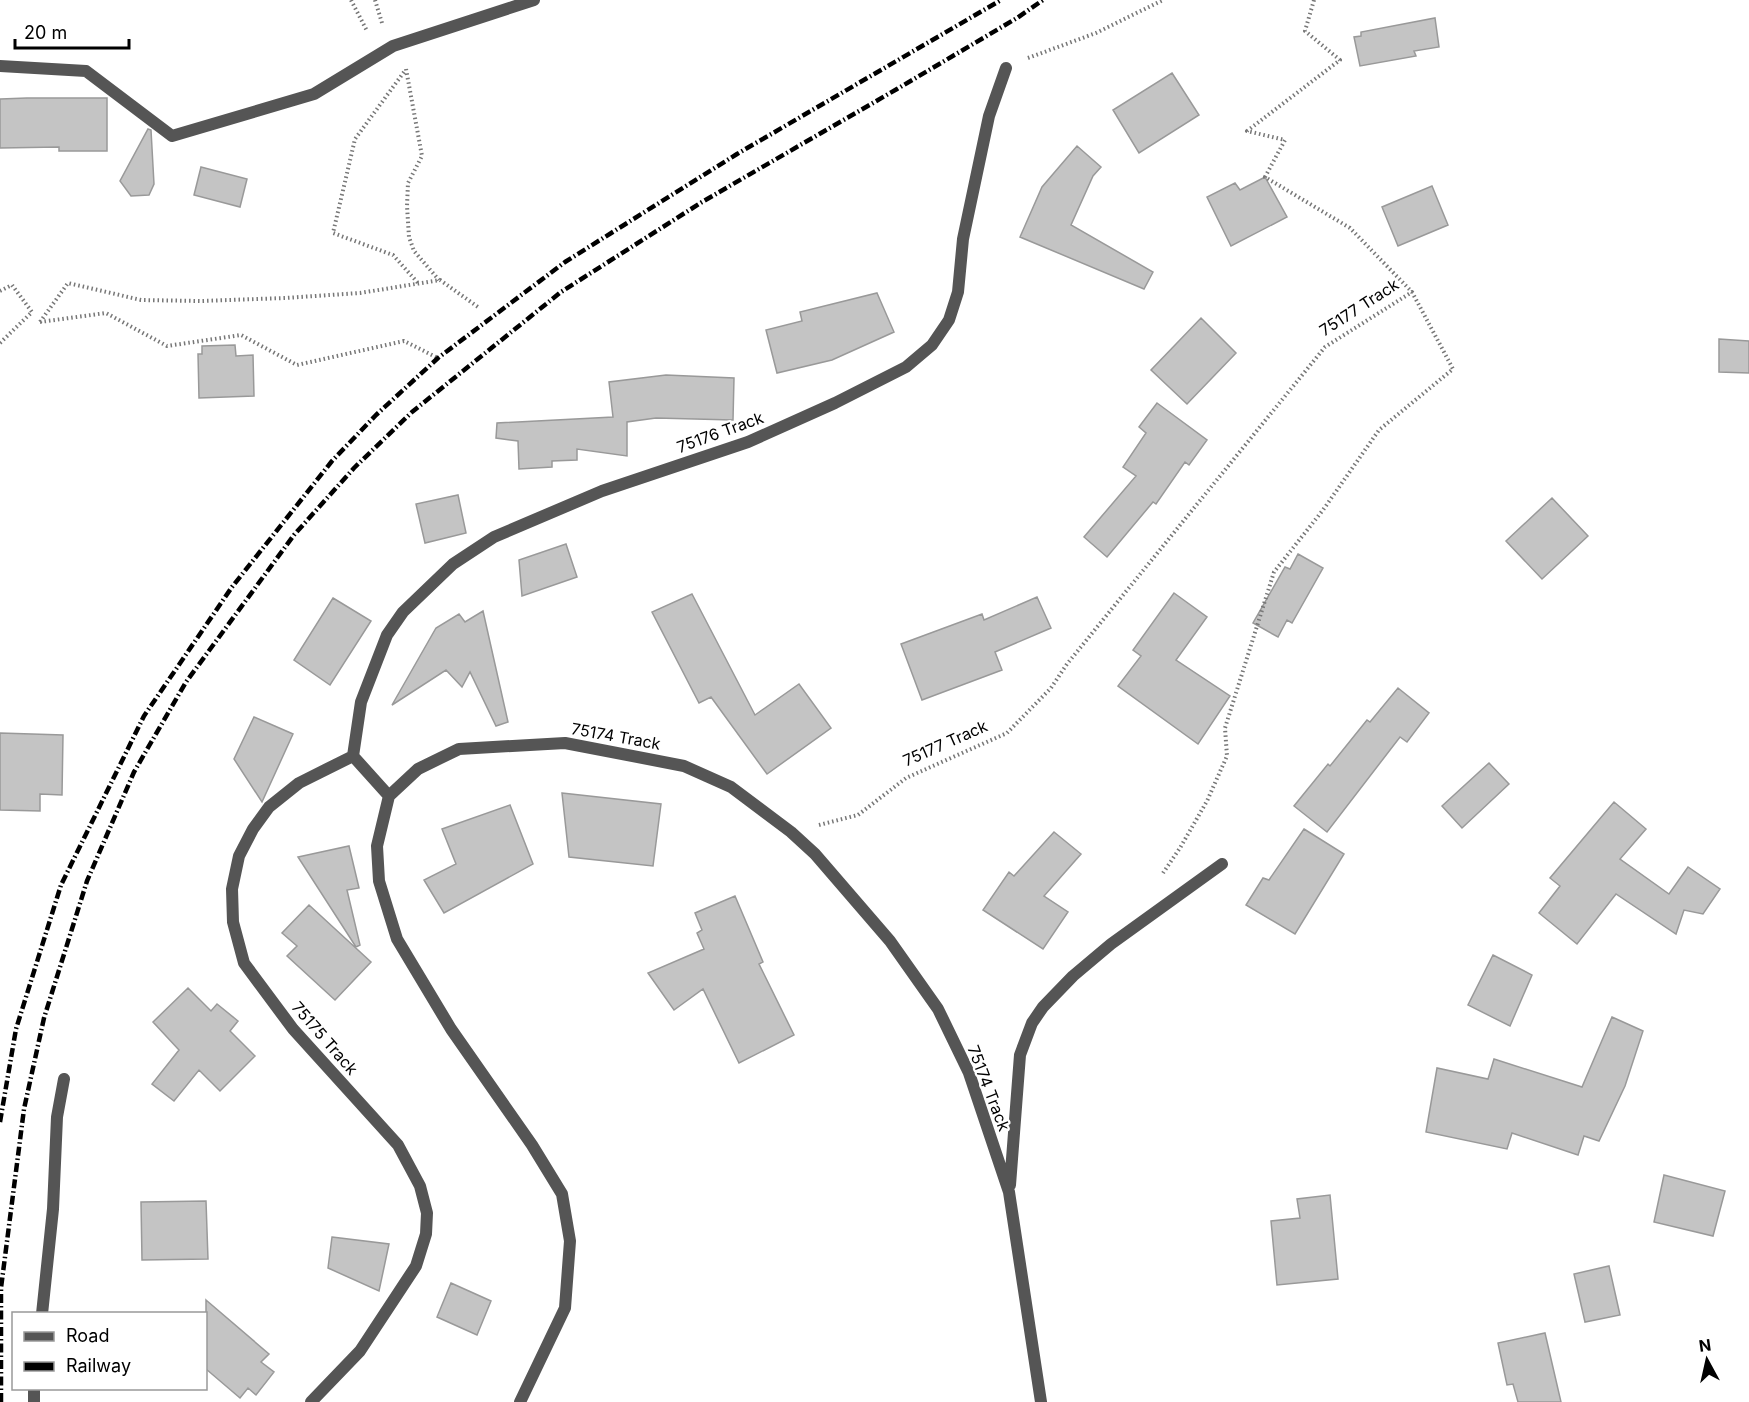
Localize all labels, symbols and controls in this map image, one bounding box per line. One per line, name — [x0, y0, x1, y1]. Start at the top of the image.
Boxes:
scale bar — [15, 12, 129, 50]
text: 20 m — [24, 22, 67, 43]
street label: 75177 Track — [1316, 274, 1403, 340]
street label: 75176 Track — [674, 407, 766, 457]
street label: 75177 Track — [900, 715, 991, 771]
street label: 75174 Track — [570, 718, 662, 754]
street label: 75175 Track — [288, 997, 362, 1079]
street label: 75174 Track — [963, 1042, 1015, 1134]
legend — [12, 1312, 207, 1390]
text: Road — [66, 1325, 109, 1346]
north arrow — [1677, 1330, 1737, 1390]
text: N — [1697, 1334, 1712, 1356]
text: Railway — [66, 1355, 131, 1376]

